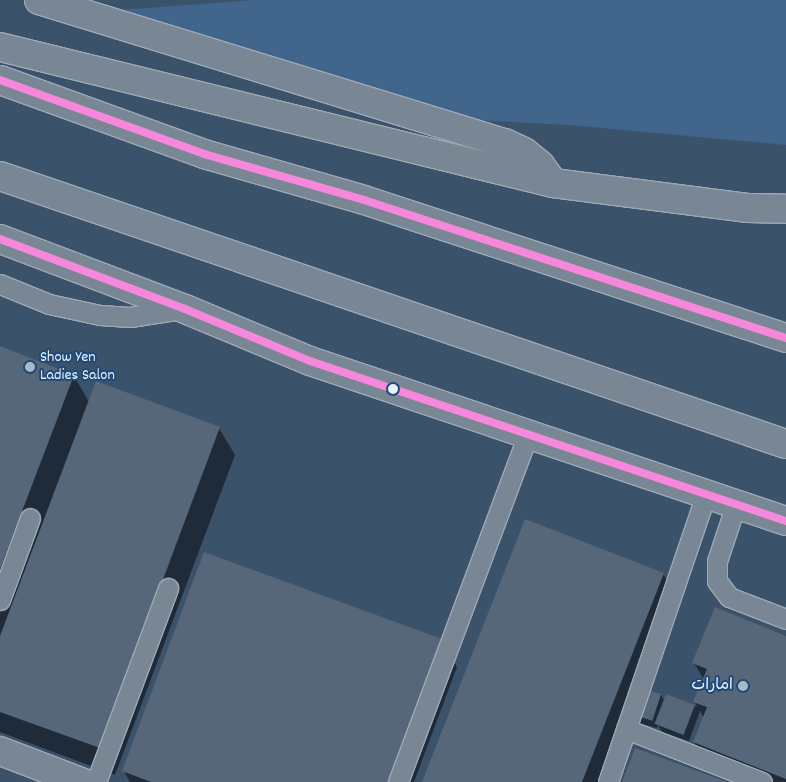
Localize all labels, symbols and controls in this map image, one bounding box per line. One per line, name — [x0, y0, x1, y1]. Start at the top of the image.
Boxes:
place label: Show Yen Ladies Salon — [40, 348, 115, 386]
marker: Show Yen Ladies Salon — [24, 361, 36, 373]
unlabelled marker — [388, 384, 398, 394]
place label: امارات — [691, 676, 733, 696]
marker: امارات — [737, 680, 749, 692]

